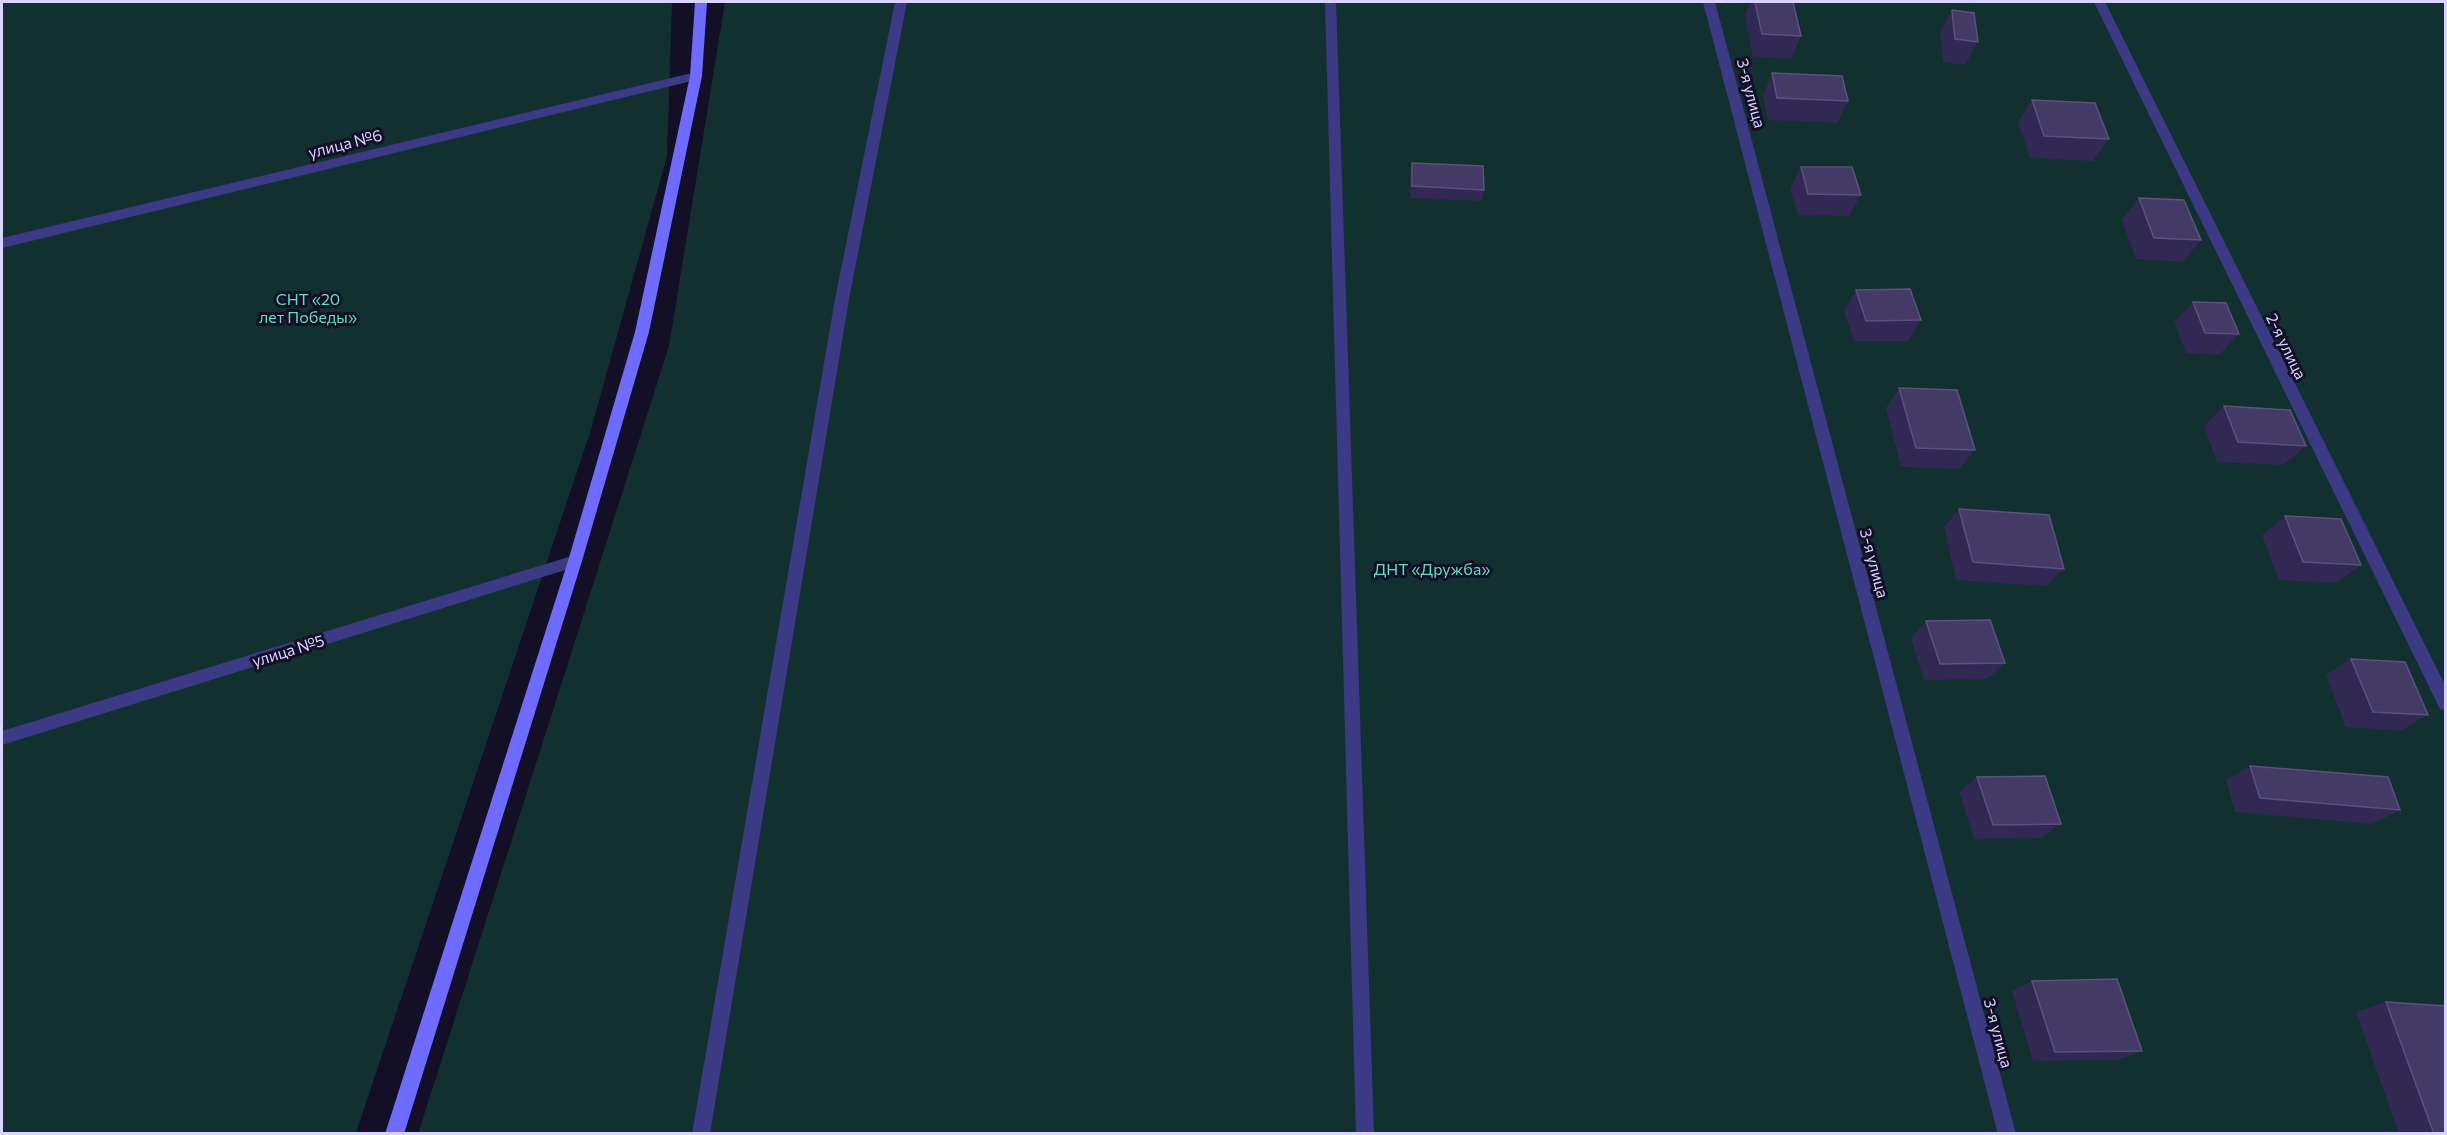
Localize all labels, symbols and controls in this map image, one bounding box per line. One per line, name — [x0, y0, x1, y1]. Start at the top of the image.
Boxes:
street label: 3-я улица — [1734, 56, 1770, 130]
street label: улица №6 — [306, 125, 384, 161]
park label: СНТ «20 лет Победы» — [259, 289, 357, 326]
street label: 2-я улица — [2263, 310, 2311, 382]
street label: 3-я улица — [1857, 526, 1893, 600]
park label: ДНТ «Дружба» — [1374, 559, 1490, 578]
street label: улица №5 — [249, 630, 327, 670]
street label: 3-я улица — [1981, 996, 2017, 1070]

